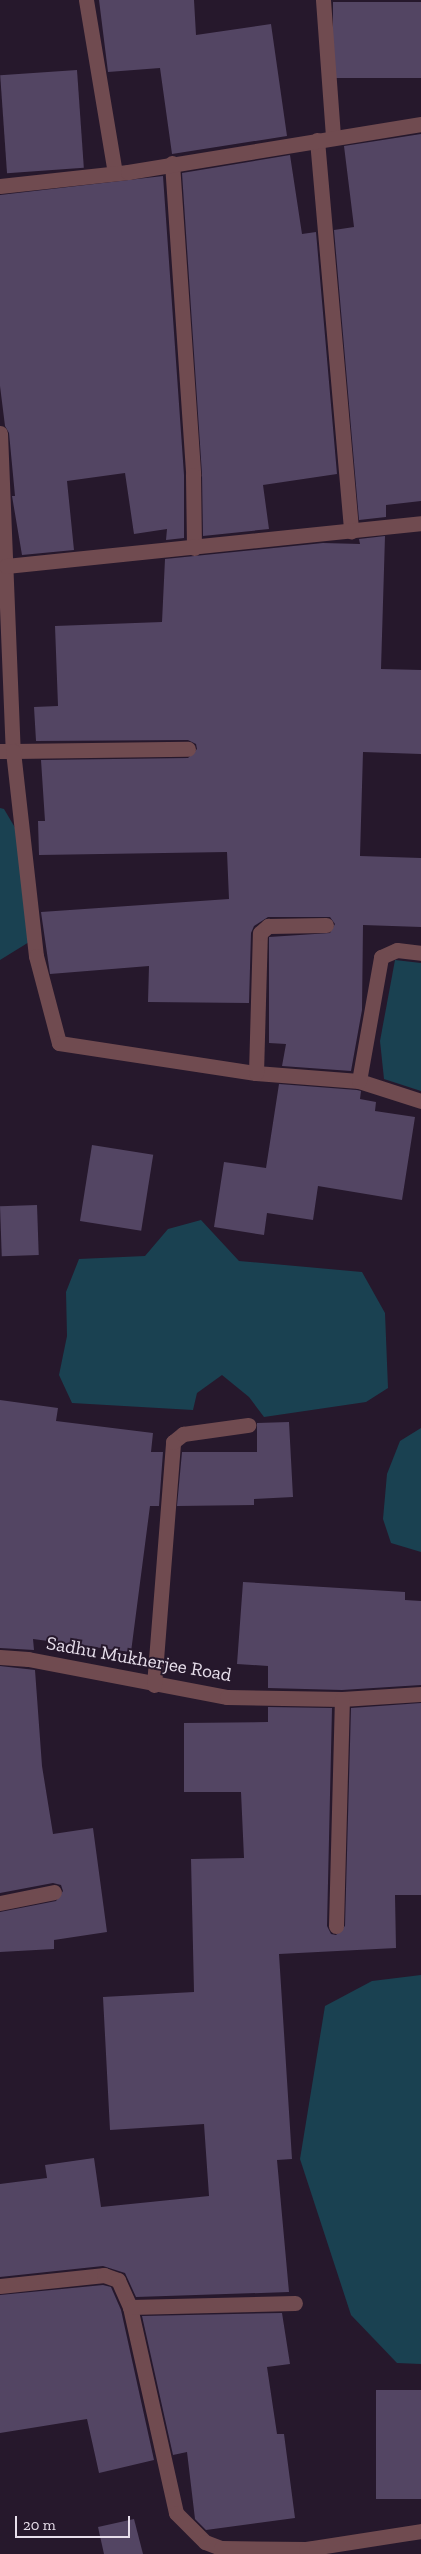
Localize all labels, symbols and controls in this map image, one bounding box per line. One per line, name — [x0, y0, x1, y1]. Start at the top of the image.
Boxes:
street label: Sadhu Mukherjee Road — [45, 1631, 233, 1687]
scale bar — [18, 2506, 132, 2538]
text: 20 m — [23, 2516, 56, 2534]

